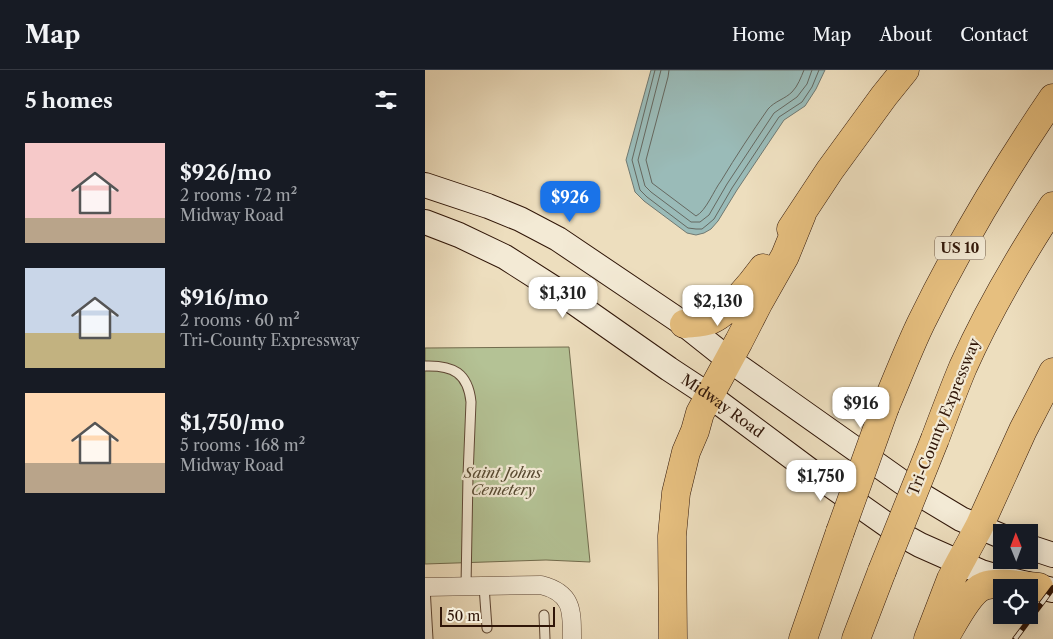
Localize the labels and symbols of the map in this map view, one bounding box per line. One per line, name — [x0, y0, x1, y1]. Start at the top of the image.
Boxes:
pin: $926 — [540, 180, 600, 223]
road number: US 10 — [935, 237, 985, 260]
pin: $1,310 — [522, 276, 604, 319]
pin: $2,130 — [677, 284, 759, 327]
street label: Tri-County Expressway — [903, 335, 984, 498]
street label: Midway Road — [678, 370, 768, 442]
pin: $916 — [831, 386, 891, 429]
pin: $1,750 — [780, 460, 862, 502]
park label: Saint Johns Cemetery — [463, 463, 542, 499]
north arrow — [993, 524, 1037, 569]
scale bar — [440, 604, 555, 627]

